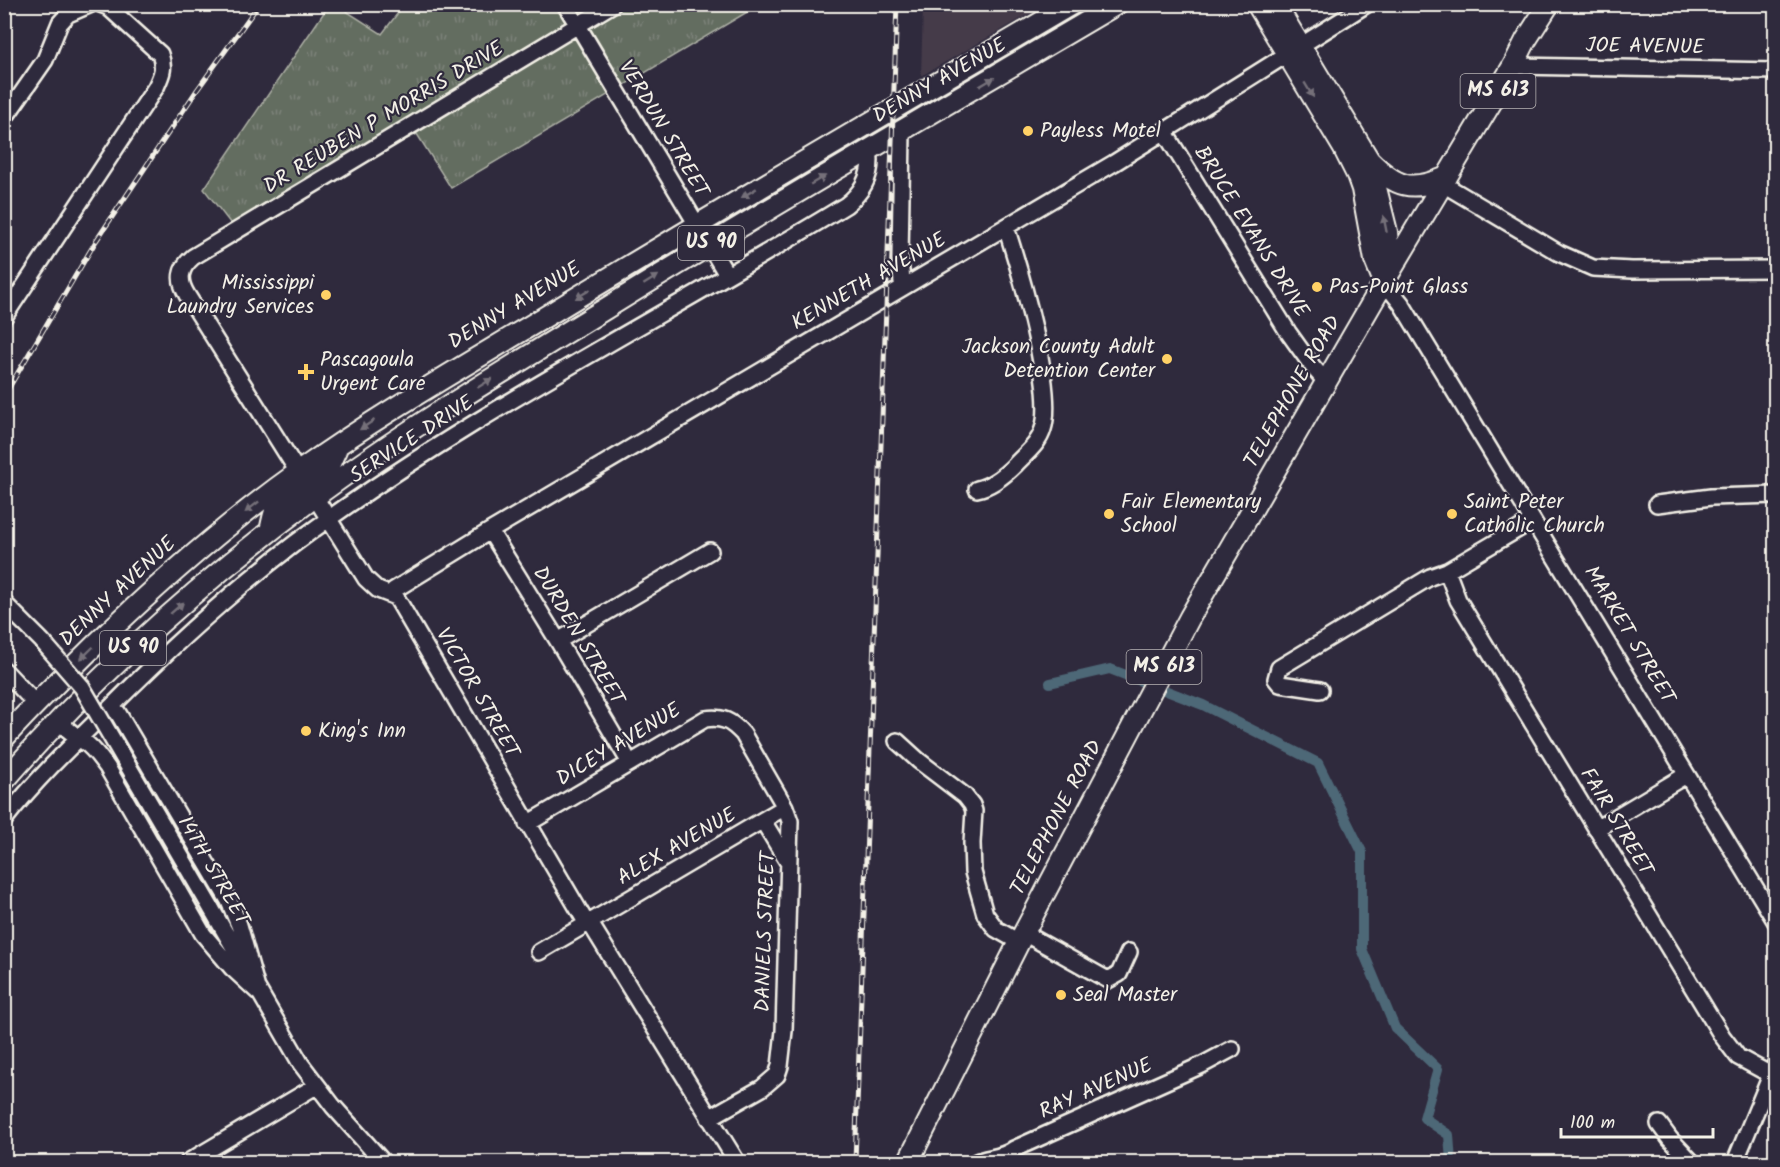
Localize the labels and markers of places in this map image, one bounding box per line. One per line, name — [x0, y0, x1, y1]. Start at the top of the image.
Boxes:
place label: Payless Motel — [1040, 115, 1161, 148]
marker: Payless Motel — [1021, 124, 1035, 138]
place label: Mississippi Laundry Services — [167, 267, 315, 324]
place label: Pas-Point Glass — [1329, 271, 1468, 304]
marker: Pas-Point Glass — [1310, 280, 1324, 294]
marker: Mississippi Laundry Services — [319, 288, 333, 302]
place label: Jackson County Adult Detention Center — [962, 331, 1156, 388]
place label: Pascagoula Urgent Care — [320, 344, 426, 401]
marker: Jackson County Adult Detention Center — [1160, 352, 1174, 366]
marker: Pascagoula Urgent Care — [297, 363, 315, 381]
place label: Fair Elementary School — [1121, 486, 1261, 543]
place label: Saint Peter Catholic Church — [1464, 486, 1605, 543]
marker: Fair Elementary School — [1102, 507, 1116, 521]
marker: Saint Peter Catholic Church — [1445, 507, 1459, 521]
place label: King's Inn — [318, 715, 406, 748]
marker: King's Inn — [299, 724, 313, 738]
place label: Seal Master — [1073, 979, 1178, 1012]
marker: Seal Master — [1054, 988, 1068, 1002]

